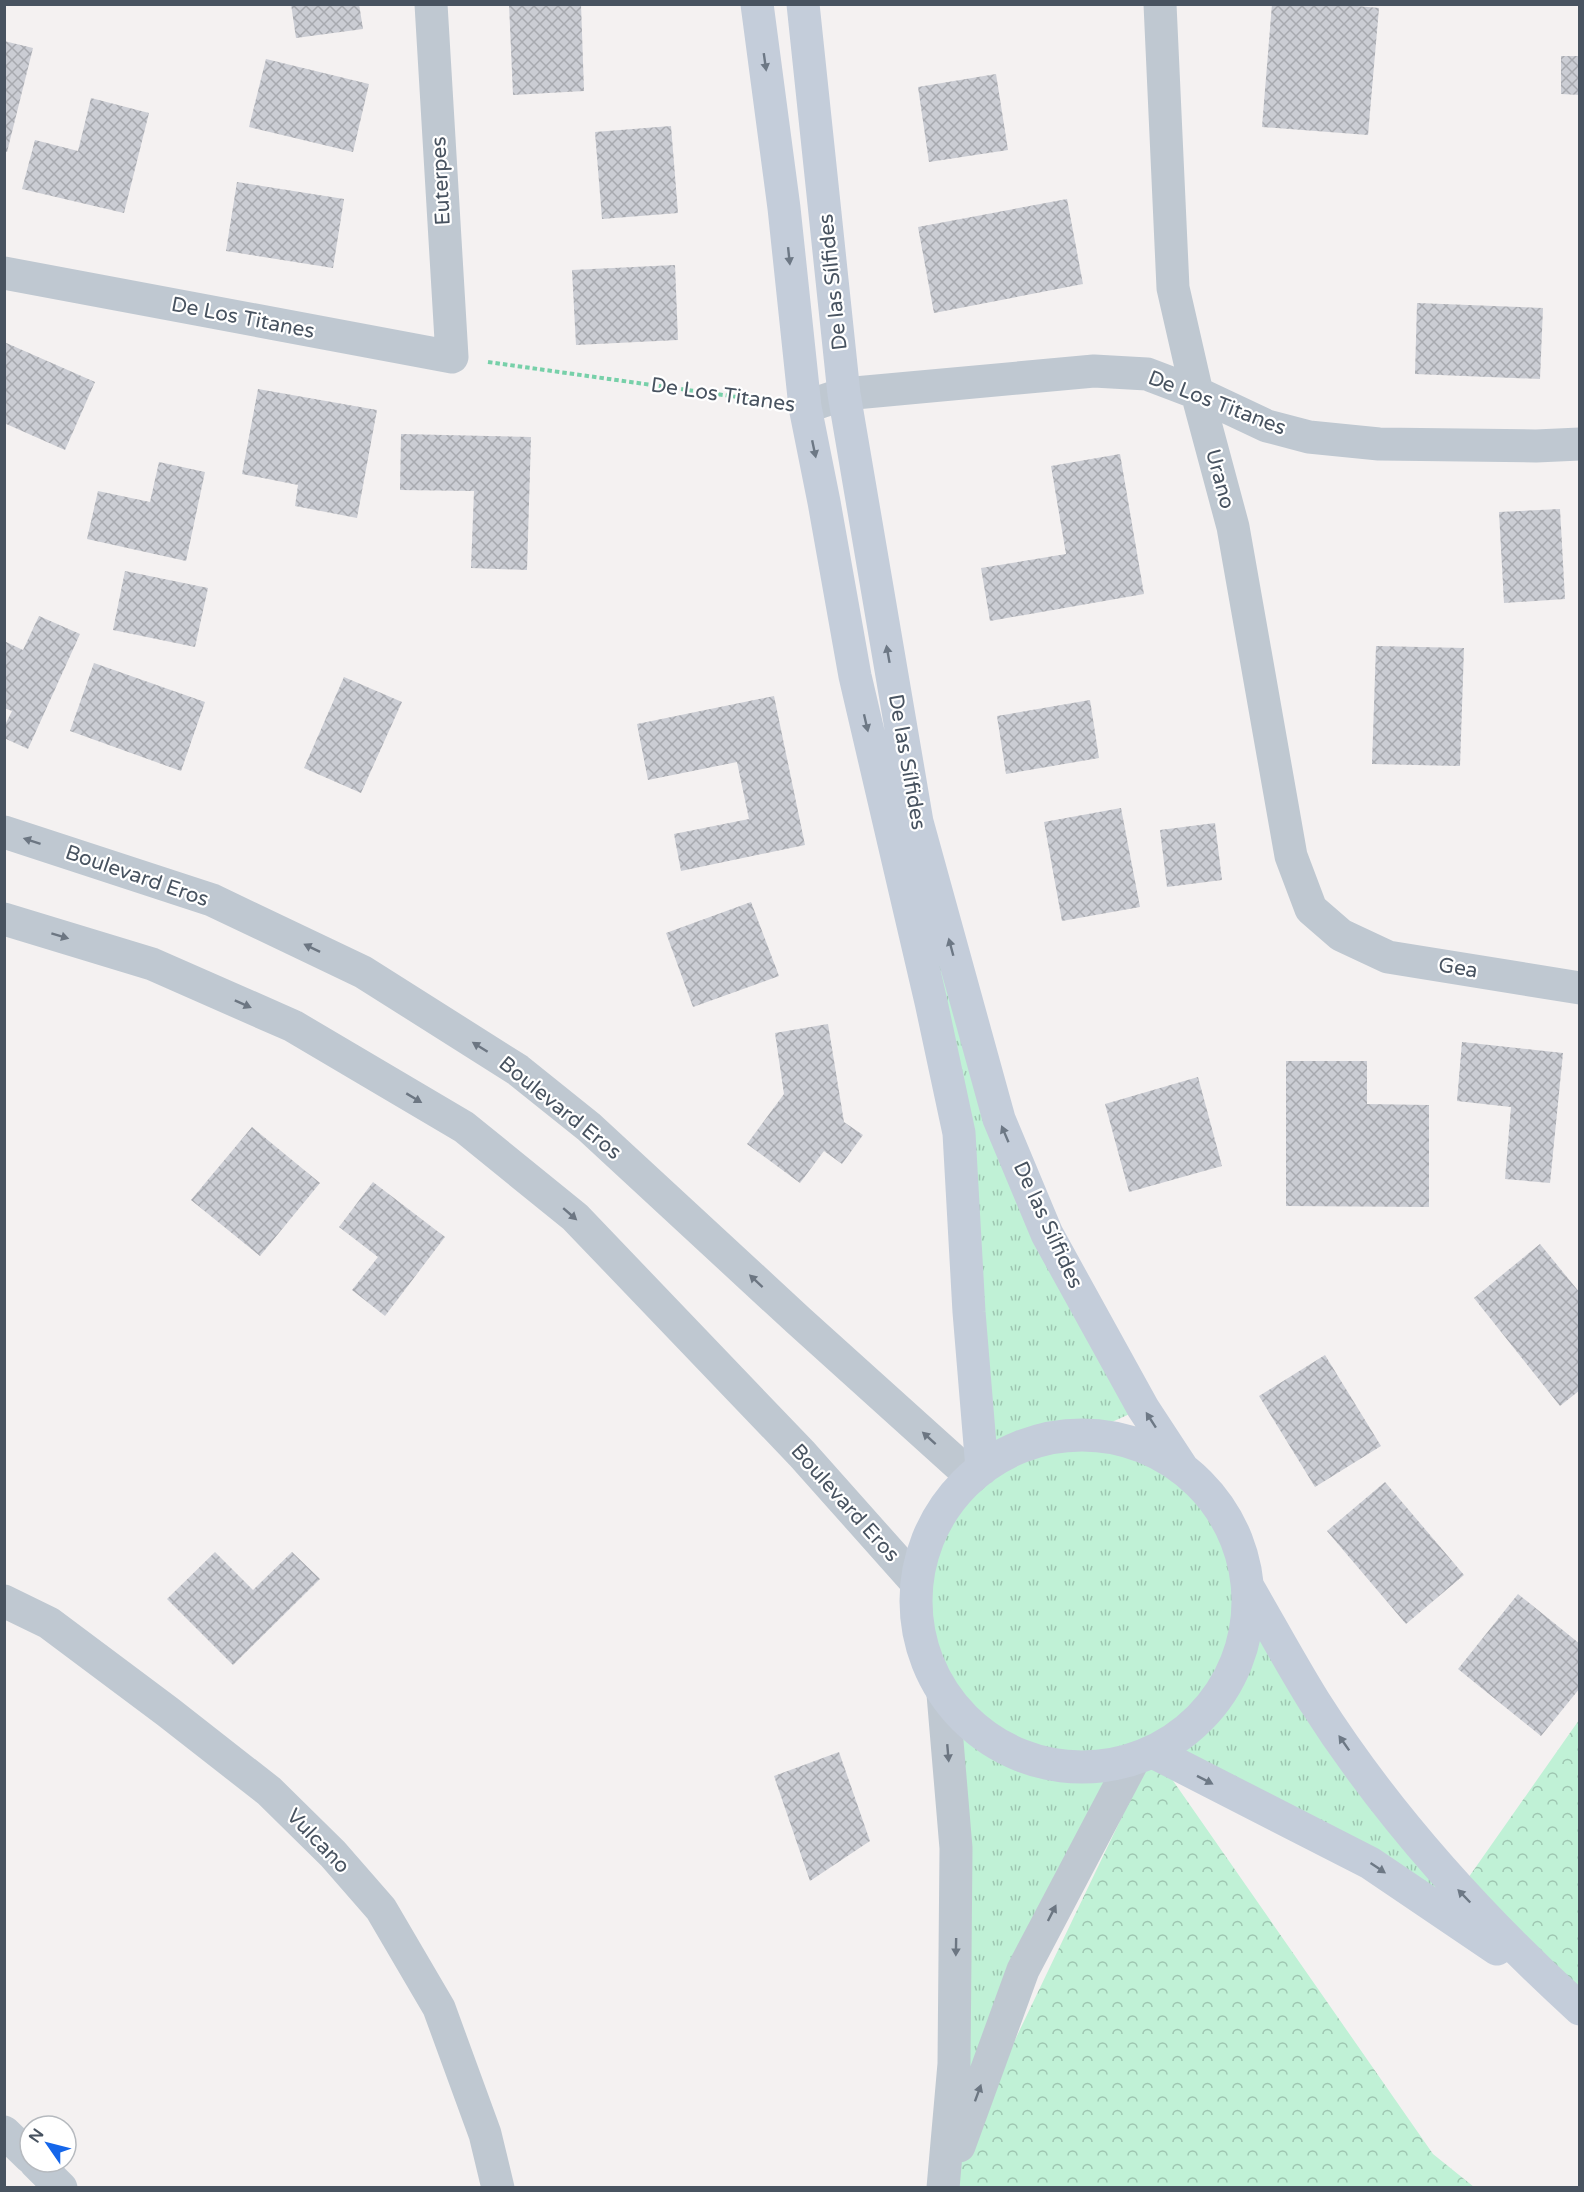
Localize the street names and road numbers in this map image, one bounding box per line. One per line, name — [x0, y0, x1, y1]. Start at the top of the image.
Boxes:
street label: Euterpes — [426, 136, 456, 226]
street label: De las Sílfides — [813, 213, 853, 351]
street label: De Los Titanes — [169, 292, 317, 344]
street label: De Los Titanes — [1145, 365, 1289, 441]
street label: De Los Titanes — [649, 372, 797, 418]
street label: Urano — [1200, 446, 1240, 512]
street label: De las Sílfides — [883, 692, 931, 832]
street label: Boulevard Eros — [62, 840, 212, 912]
street label: Gea — [1436, 953, 1480, 983]
street label: Boulevard Eros — [494, 1051, 626, 1165]
street label: De las Sílfides — [1008, 1158, 1088, 1292]
street label: Boulevard Eros — [785, 1439, 905, 1567]
street label: Vulcano — [281, 1803, 355, 1879]

